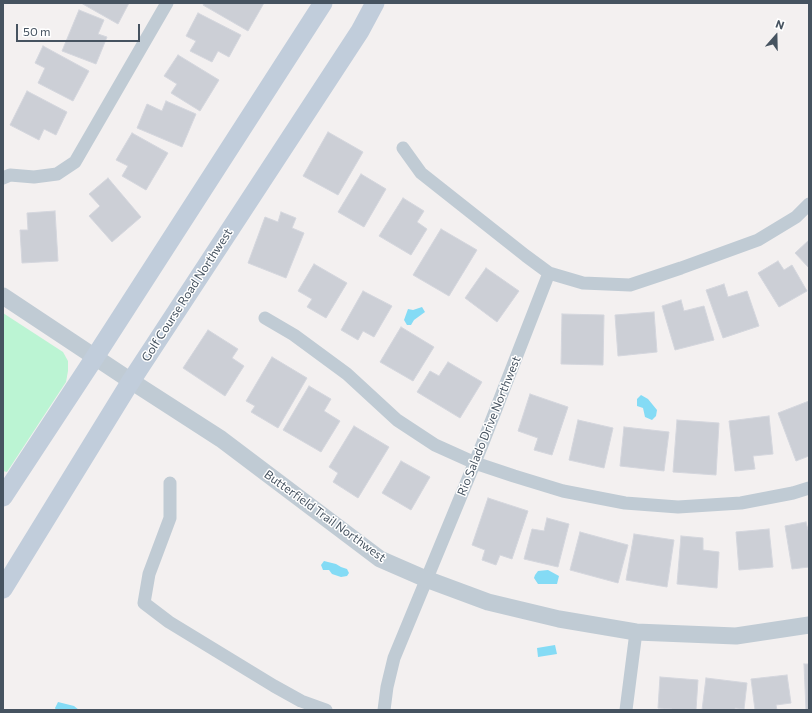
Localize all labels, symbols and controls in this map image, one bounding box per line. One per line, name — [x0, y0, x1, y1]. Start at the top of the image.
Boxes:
scale bar — [18, 16, 142, 42]
north arrow — [756, 16, 796, 56]
text: N — [774, 17, 786, 32]
text: 50 m — [23, 24, 51, 38]
street label: Golf Course Road Northwest — [139, 226, 235, 364]
street label: Rio Salado Drive Northwest — [454, 354, 524, 498]
street label: Butterfield Trail Northwest — [261, 467, 389, 565]

